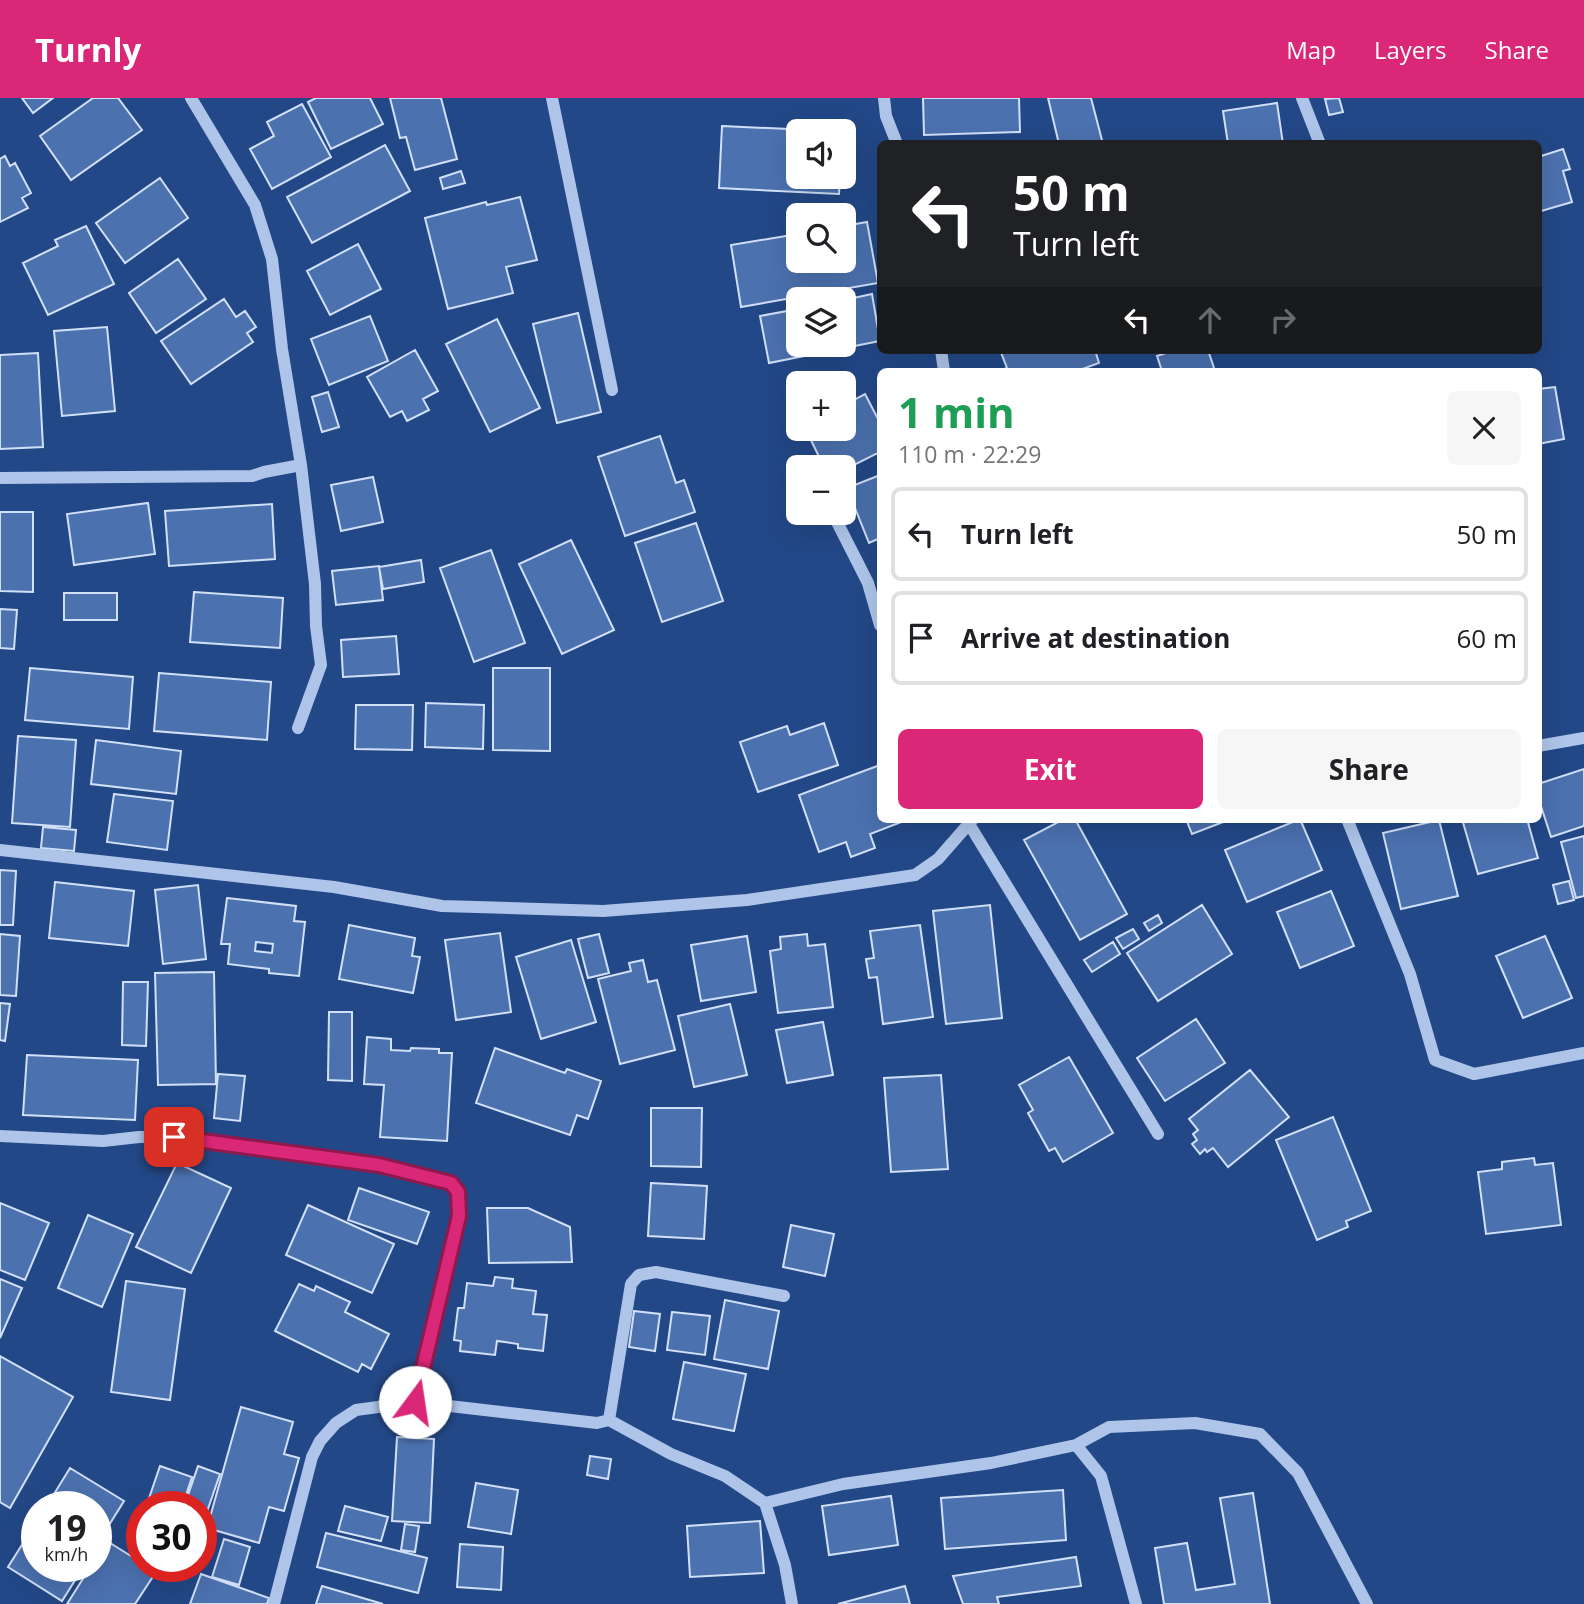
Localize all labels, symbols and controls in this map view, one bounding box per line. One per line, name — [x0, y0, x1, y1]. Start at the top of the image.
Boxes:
text: Turnly — [35, 27, 141, 72]
text: Map — [1286, 33, 1336, 66]
text: Layers — [1374, 33, 1447, 66]
text: Share — [1485, 33, 1549, 66]
map controls — [786, 119, 856, 525]
button: sound — [786, 119, 856, 189]
text: 50 m — [1013, 159, 1130, 225]
icon: left — [898, 168, 989, 259]
button: search — [786, 203, 856, 273]
text: Turn left — [1013, 222, 1139, 265]
button: layers — [786, 287, 856, 357]
icon: left — [1118, 301, 1156, 339]
icon: ahead — [1191, 301, 1229, 339]
icon: right — [1264, 301, 1302, 339]
button: + — [786, 371, 856, 441]
text: 1 min — [898, 383, 1015, 440]
button: close — [1447, 391, 1521, 465]
text: 110 m · 22:29 — [898, 438, 1041, 470]
button: − — [786, 455, 856, 525]
icon: left — [902, 515, 940, 553]
text: Turn left — [961, 516, 1073, 552]
text: 50 m — [1456, 516, 1517, 552]
icon: arrive — [902, 619, 940, 657]
text: Arrive at destination — [961, 620, 1230, 656]
text: 60 m — [1456, 620, 1517, 656]
button: Exit — [898, 729, 1203, 809]
button: Share — [1217, 729, 1521, 809]
pin — [144, 1107, 204, 1167]
icon: arrive — [155, 1118, 193, 1156]
position arrow — [378, 1365, 452, 1439]
speed limit sign: 30 — [126, 1491, 217, 1582]
text: 19 — [46, 1504, 87, 1551]
text: km/h — [45, 1542, 88, 1566]

